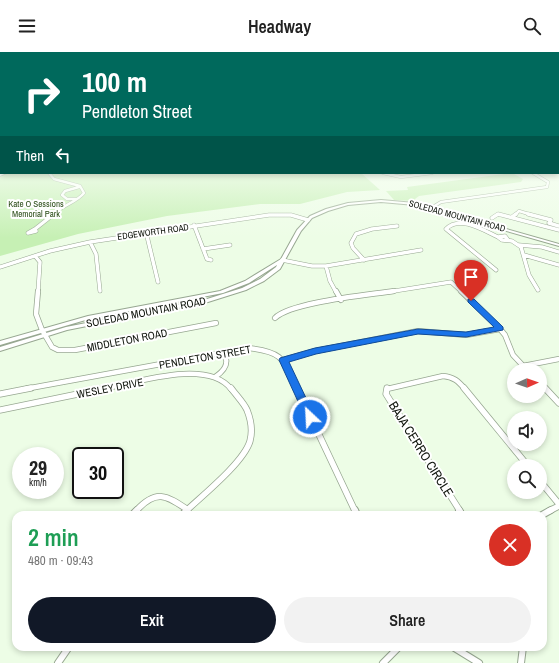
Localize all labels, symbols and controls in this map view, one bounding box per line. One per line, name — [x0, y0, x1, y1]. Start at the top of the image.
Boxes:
text: Headway — [248, 14, 311, 39]
icon: menu — [16, 15, 38, 37]
icon: search — [521, 15, 543, 37]
text: 100 m — [82, 63, 147, 101]
icon: right — [16, 68, 68, 120]
text: Pendleton Street — [82, 99, 192, 124]
icon: left — [52, 144, 74, 166]
text: Then — [16, 145, 44, 166]
street label: SOLEDAD MOUNTAIN ROAD — [407, 197, 507, 235]
park label: Kate O Sessions Memorial Park — [8, 198, 64, 220]
street label: EDGEWORTH ROAD — [116, 221, 190, 243]
pin — [454, 260, 488, 301]
icon: arrive — [460, 266, 482, 288]
street label: SOLEDAD MOUNTAIN ROAD — [85, 294, 207, 330]
street label: MIDDLETON ROAD — [86, 325, 168, 355]
street label: PENDLETON STREET — [158, 342, 253, 372]
north arrow — [507, 363, 547, 403]
map controls — [507, 363, 547, 499]
street label: WESLEY DRIVE — [76, 375, 144, 401]
position arrow — [289, 396, 331, 438]
street label: BAJA CERRO CIRCLE — [385, 398, 457, 500]
button: sound — [507, 411, 547, 451]
speed limit sign: 30 — [72, 447, 124, 499]
text: 29 — [29, 454, 47, 481]
button: search — [507, 459, 547, 499]
text: km/h — [29, 476, 47, 489]
text: 2 min — [28, 521, 79, 553]
button: close — [489, 524, 531, 566]
text: 480 m · 09:43 — [28, 552, 93, 569]
button: Exit — [28, 597, 276, 643]
button: Share — [284, 597, 531, 643]

